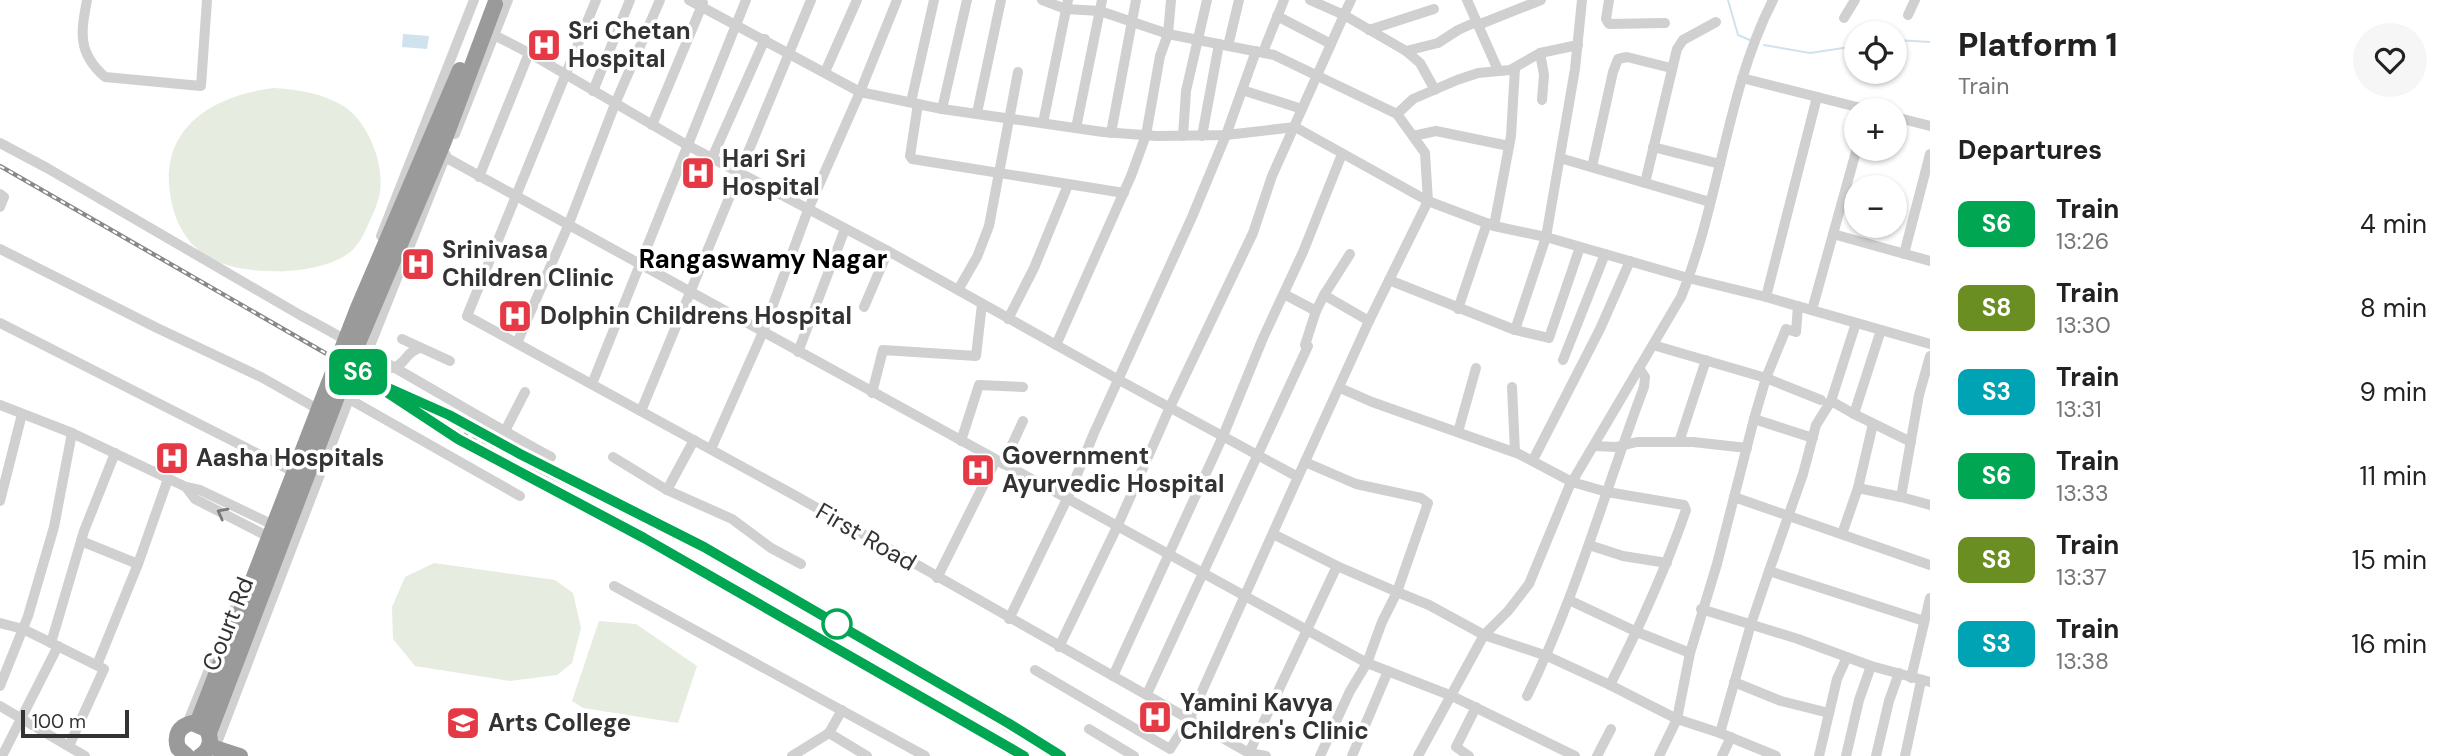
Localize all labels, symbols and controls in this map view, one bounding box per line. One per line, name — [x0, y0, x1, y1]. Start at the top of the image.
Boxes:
place label: Sri Chetan Hospital — [568, 15, 691, 74]
map controls — [1844, 21, 1907, 238]
button: locate — [1844, 21, 1907, 84]
text: Platform 1 — [1958, 23, 2118, 66]
button: heart — [2353, 23, 2427, 97]
hospital icon: Sri Chetan Hospital — [525, 26, 563, 64]
text: Train — [1958, 71, 2009, 101]
button: + — [1844, 98, 1907, 161]
text: Departures — [1958, 133, 2102, 167]
place label: Hari Sri Hospital — [722, 143, 820, 202]
hospital icon: Hari Sri Hospital — [679, 154, 717, 192]
button: − — [1844, 175, 1907, 238]
text: Train — [2056, 192, 2119, 226]
text: 4 min — [2360, 207, 2427, 241]
text: S6 — [1982, 208, 2011, 239]
text: 13:26 — [2056, 226, 2109, 256]
place label: Srinivasa Children Clinic — [442, 234, 614, 293]
district label: Rangaswamy Nagar — [639, 242, 888, 276]
hospital icon: Srinivasa Children Clinic — [399, 245, 437, 283]
text: Train — [2056, 276, 2119, 310]
text: 8 min — [2360, 291, 2427, 325]
text: S8 — [1982, 292, 2011, 323]
hospital icon: Dolphin Childrens Hospital — [496, 297, 534, 335]
place label: Dolphin Childrens Hospital — [540, 300, 852, 331]
text: 13:30 — [2056, 310, 2111, 340]
line badge: S6 — [326, 349, 390, 395]
text: S6 — [343, 356, 373, 387]
text: Train — [2056, 360, 2119, 394]
text: 9 min — [2359, 375, 2427, 409]
text: S3 — [1982, 376, 2011, 407]
text: 13:31 — [2056, 394, 2102, 424]
hospital icon: Aasha Hospitals — [153, 439, 191, 477]
place label: Government Ayurvedic Hospital — [1002, 440, 1224, 499]
place label: Aasha Hospitals — [196, 442, 384, 473]
text: Train — [2056, 444, 2119, 478]
hospital icon: Government Ayurvedic Hospital — [959, 451, 997, 489]
text: 11 min — [2360, 459, 2427, 493]
text: S6 — [1982, 460, 2011, 491]
text: 13:33 — [2056, 478, 2109, 508]
street label: First Road — [811, 495, 922, 578]
one-way arrow — [217, 508, 230, 522]
text: Train — [2056, 528, 2119, 562]
text: 15 min — [2352, 543, 2427, 577]
text: S8 — [1982, 544, 2011, 575]
text: 13:37 — [2056, 562, 2107, 592]
street label: Court Rd — [195, 572, 260, 675]
unlabelled marker — [822, 609, 852, 639]
text: Train — [2056, 612, 2119, 646]
text: 16 min — [2351, 627, 2427, 661]
text: S3 — [1982, 628, 2011, 659]
text: 13:38 — [2056, 646, 2109, 676]
place label: Yamini Kavya Children's Clinic — [1180, 687, 1369, 746]
hospital icon: Yamini Kavya Children's Clinic — [1136, 698, 1174, 736]
school or university icon: Arts College — [444, 704, 482, 742]
scale bar — [21, 707, 130, 739]
place label: Arts College — [488, 707, 631, 738]
text: 100 m — [32, 709, 86, 734]

